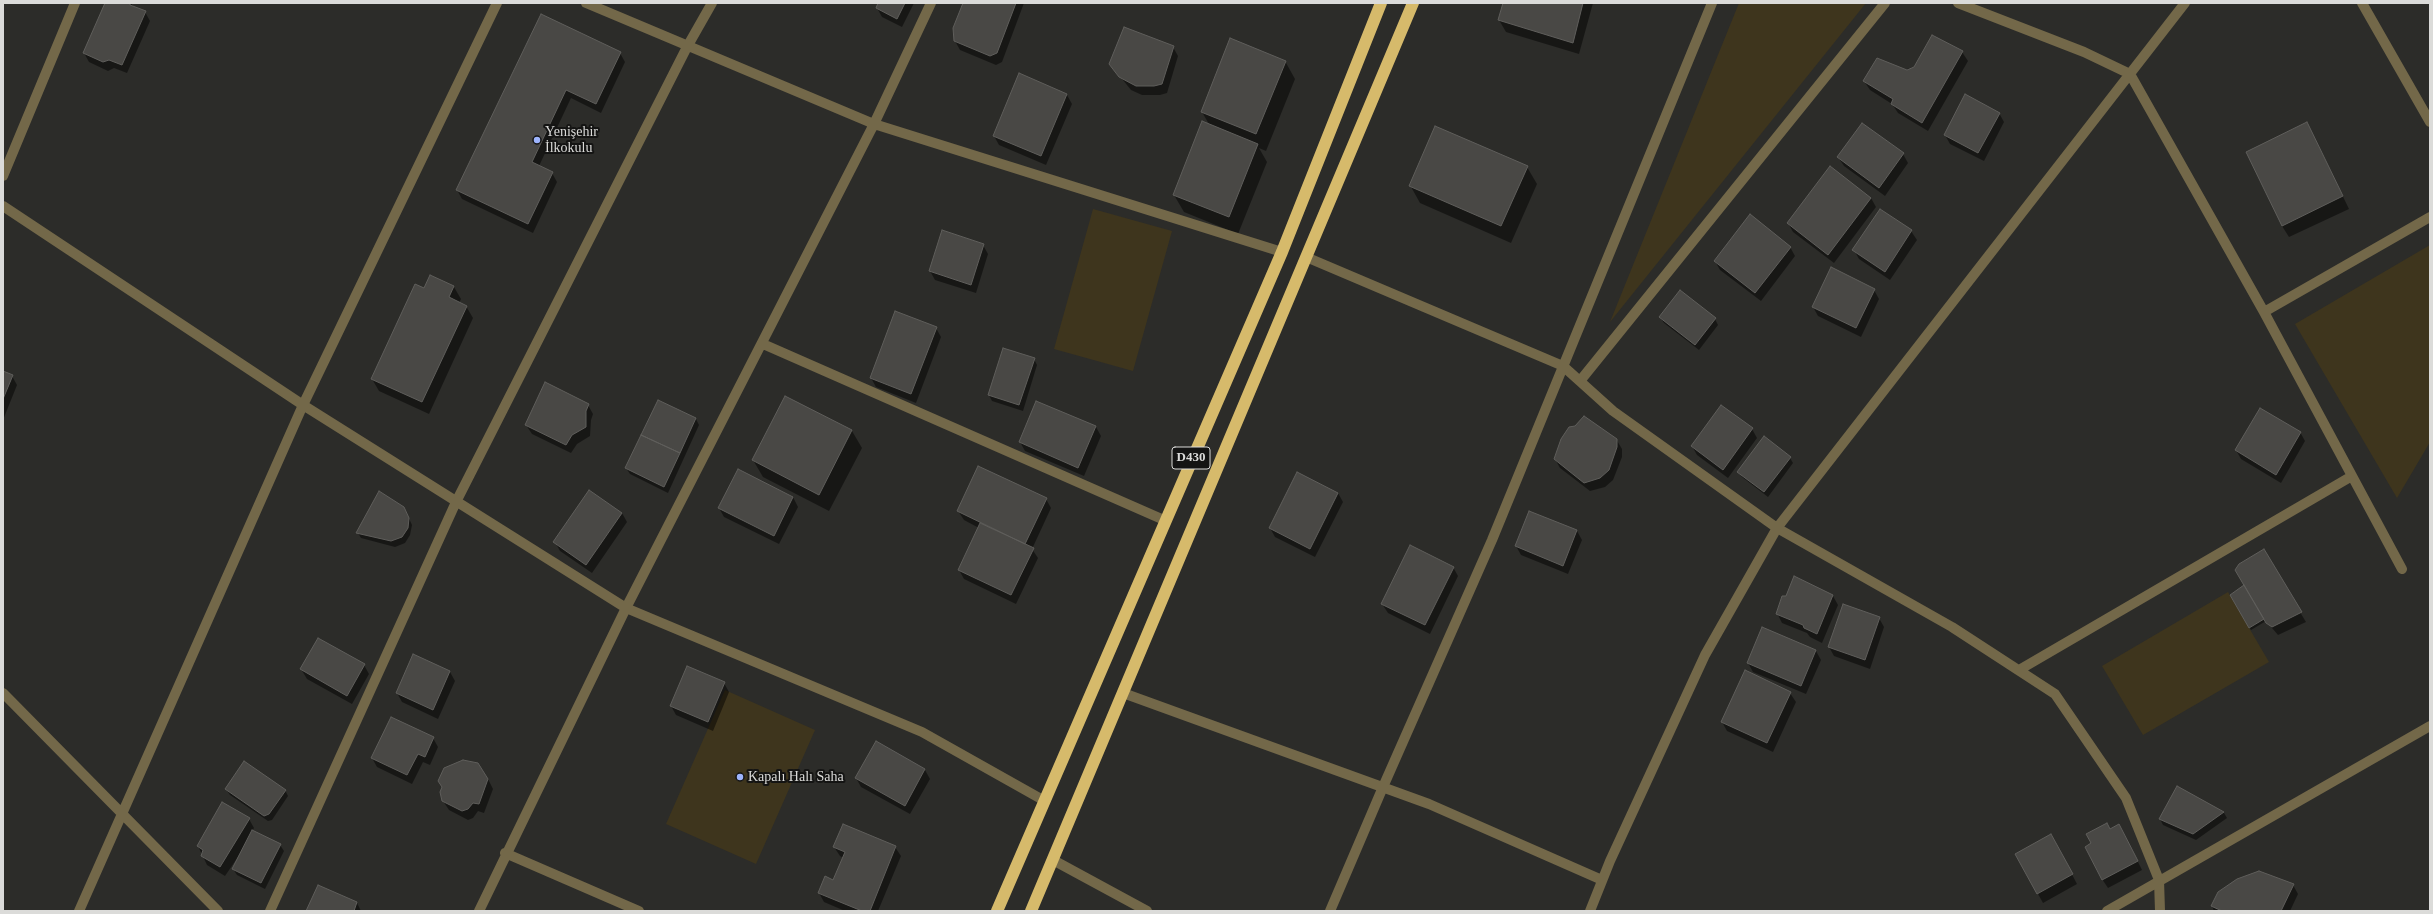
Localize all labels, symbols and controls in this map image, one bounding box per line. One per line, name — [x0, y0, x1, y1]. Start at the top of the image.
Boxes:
place label: Yenişehir İlkokulu — [545, 124, 598, 156]
marker: Yenişehir İlkokulu — [532, 135, 542, 145]
road number: D430 — [1172, 447, 1210, 469]
place label: Kapalı Halı Saha — [748, 769, 844, 785]
marker: Kapalı Halı Saha — [735, 772, 745, 782]

